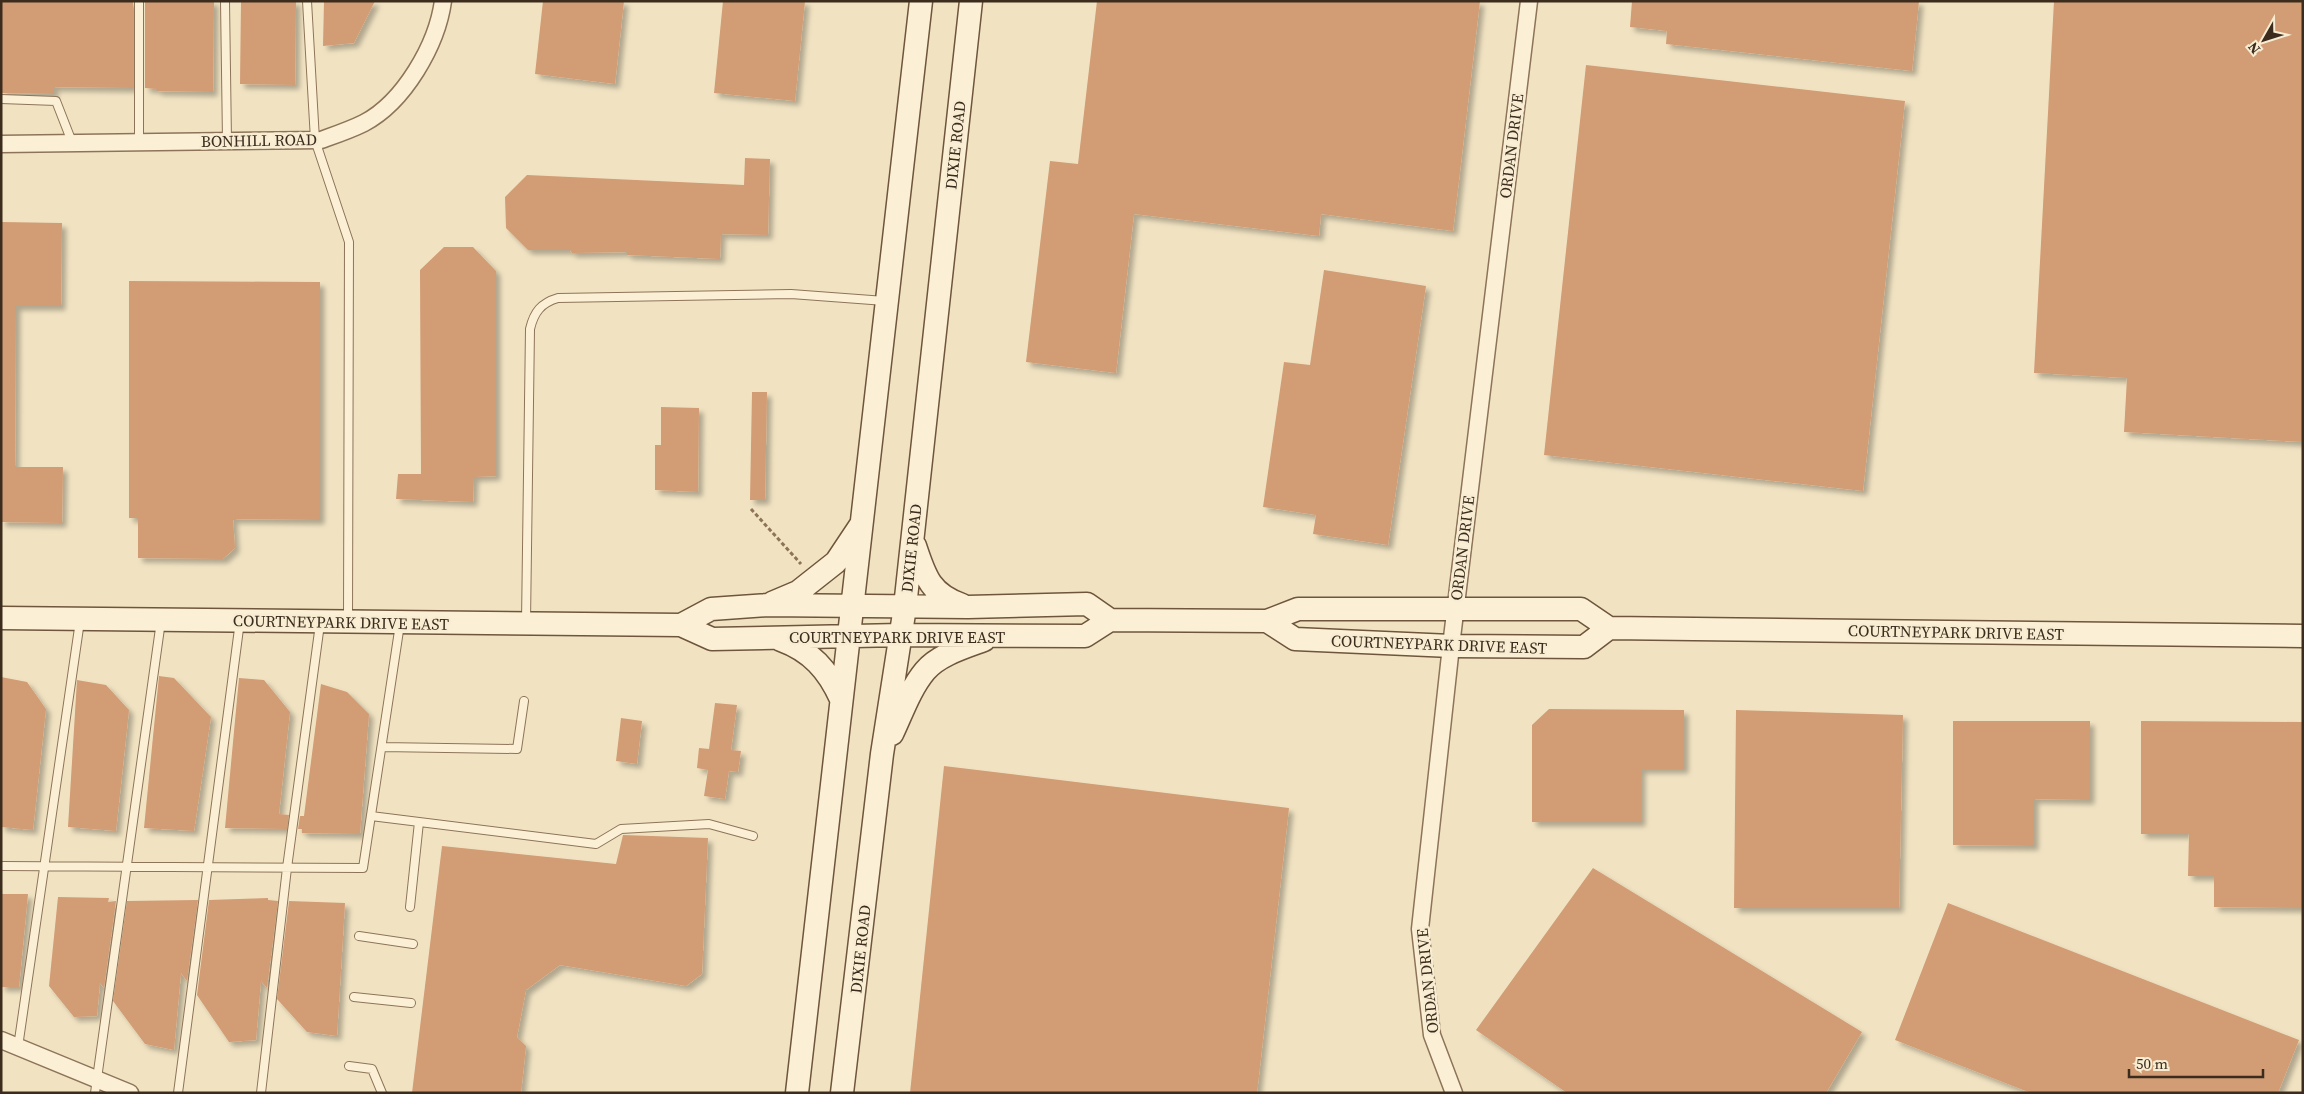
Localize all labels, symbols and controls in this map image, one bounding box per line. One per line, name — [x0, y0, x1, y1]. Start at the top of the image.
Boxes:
north arrow — [2239, 15, 2289, 65]
text: N — [2243, 38, 2265, 58]
street label: ORDAN DRIVE — [1494, 92, 1528, 200]
street label: DIXIE ROAD — [939, 100, 971, 190]
street label: BONHILL ROAD — [201, 128, 317, 152]
street label: ORDAN DRIVE — [1445, 494, 1479, 602]
street label: DIXIE ROAD — [895, 503, 927, 593]
street label: COURTNEYPARK DRIVE EAST — [233, 609, 450, 635]
street label: COURTNEYPARK DRIVE EAST — [1848, 619, 2065, 645]
street label: COURTNEYPARK DRIVE EAST — [789, 626, 1005, 648]
street label: COURTNEYPARK DRIVE EAST — [1331, 629, 1548, 659]
street label: DIXIE ROAD — [844, 904, 876, 994]
street label: ORDAN DRIVE — [1411, 927, 1443, 1035]
scale bar — [2129, 1046, 2263, 1078]
text: 50 m — [2136, 1053, 2168, 1074]

